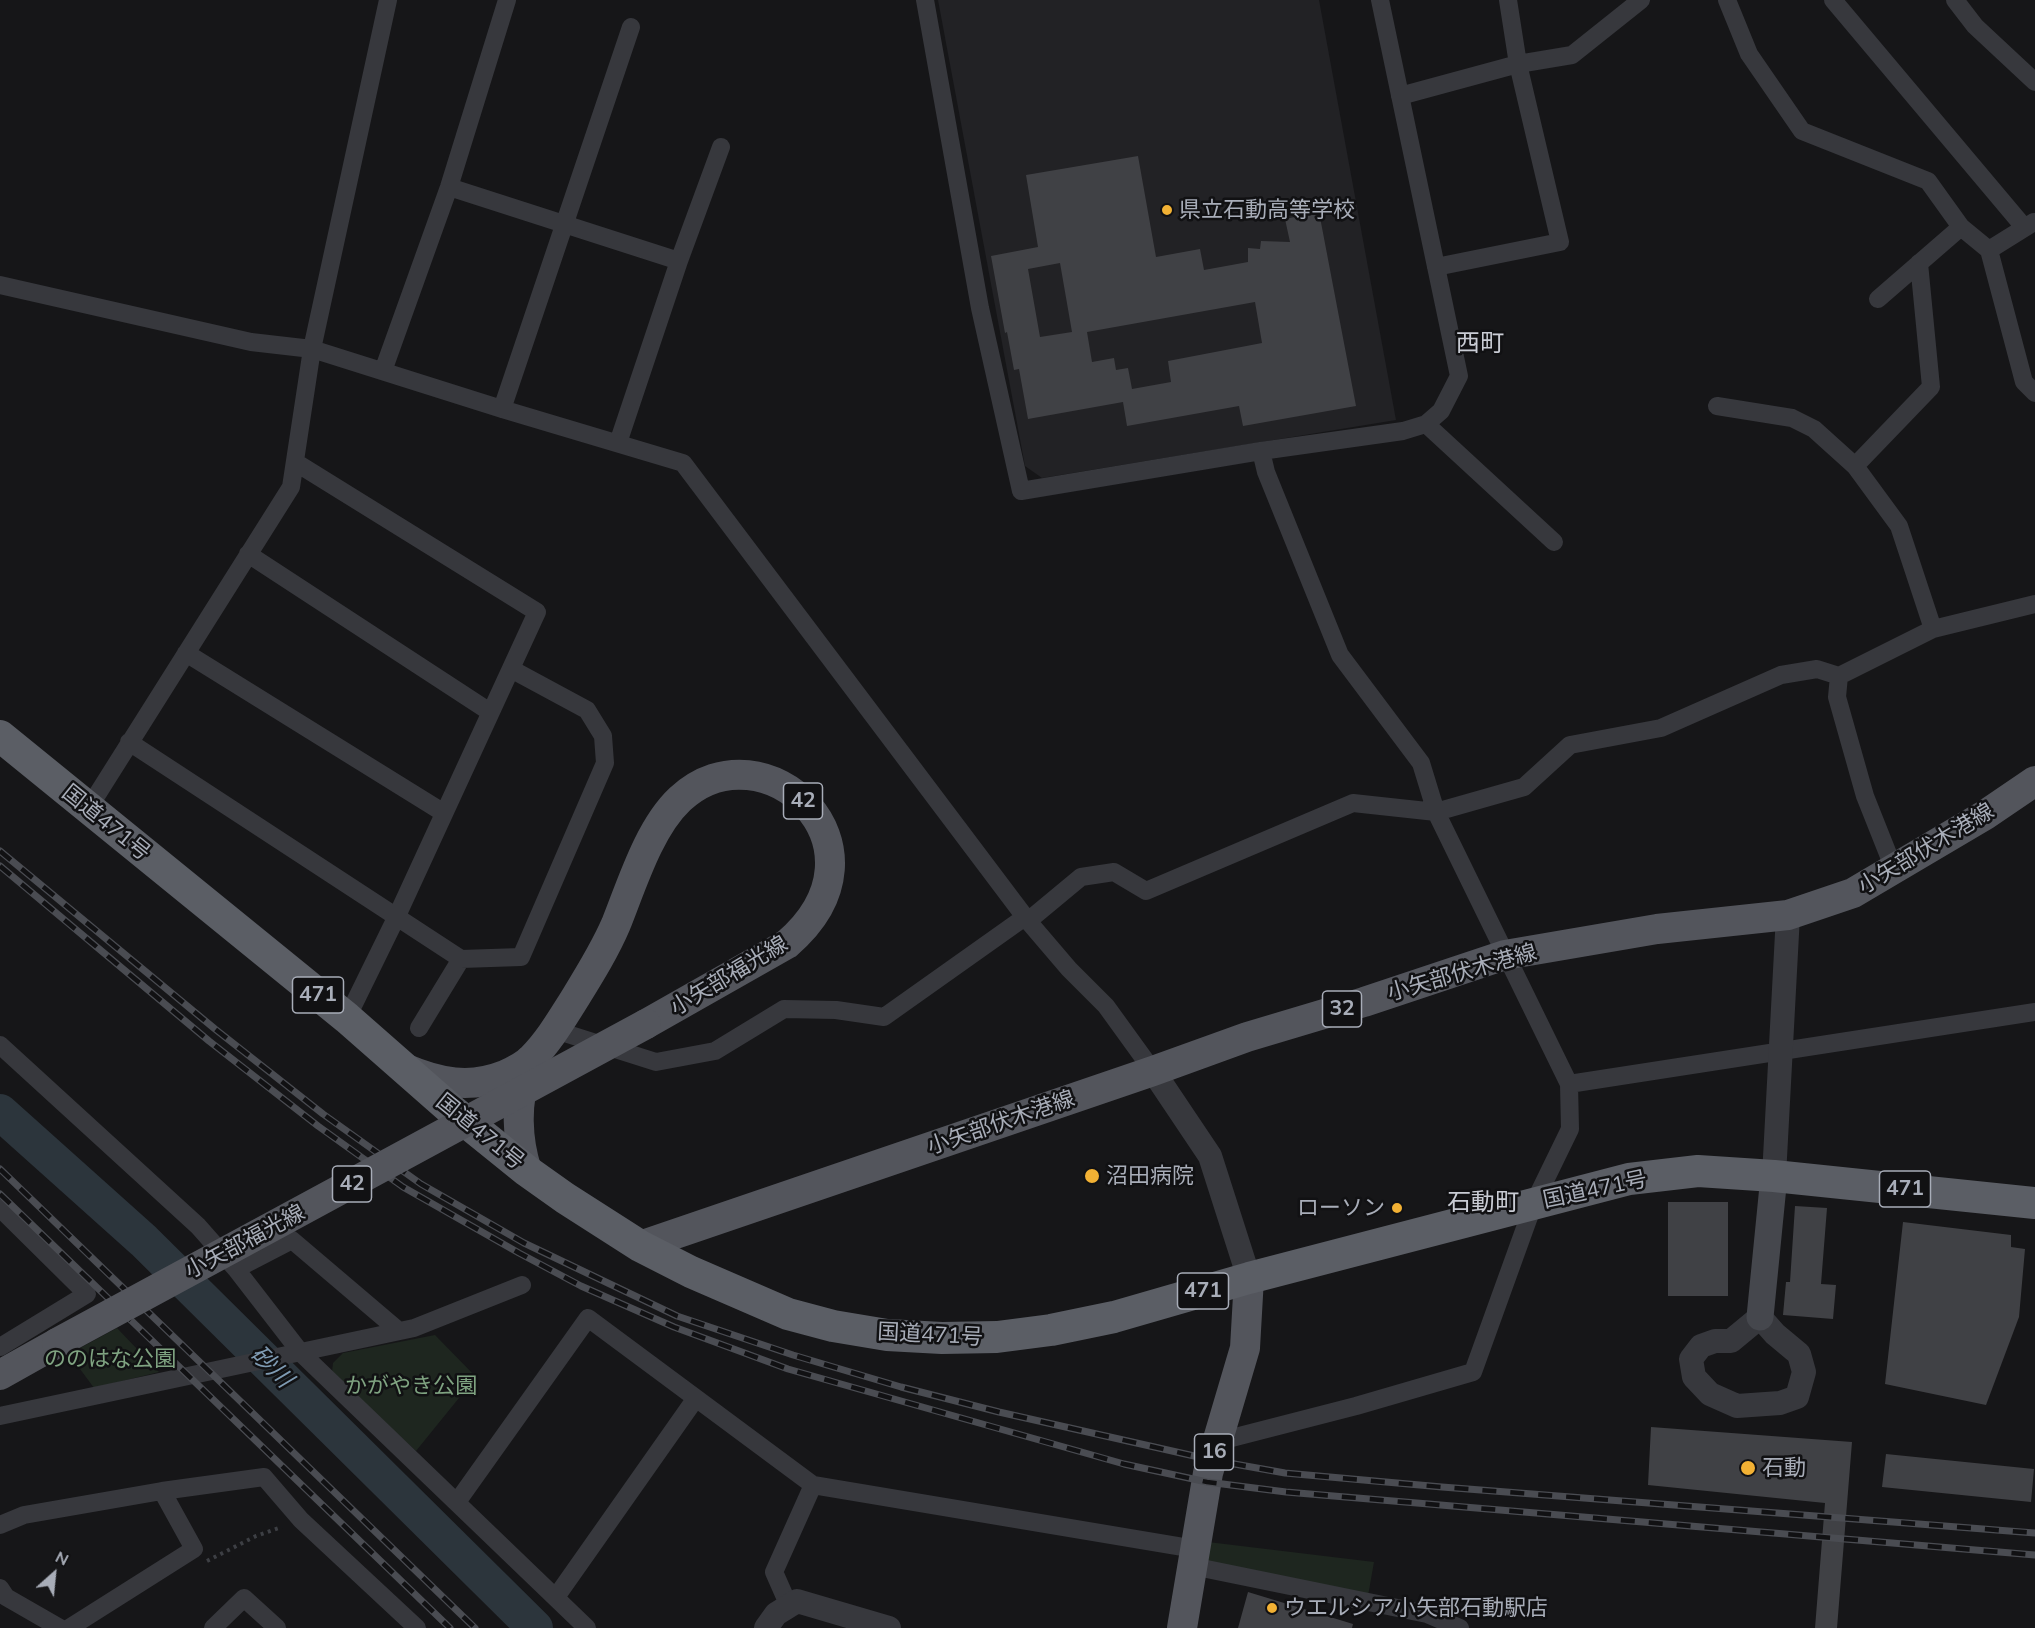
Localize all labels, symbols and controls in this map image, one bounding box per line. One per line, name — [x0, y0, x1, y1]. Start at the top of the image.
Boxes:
place label: 県立石動高等学校 — [1179, 197, 1355, 223]
marker: 県立石動高等学校 — [1160, 203, 1174, 217]
district label: 西町 — [1456, 330, 1504, 358]
street label: 国道471号 — [57, 780, 155, 866]
road number: 42 — [784, 783, 822, 819]
street label: 小矢部伏木港線 — [1853, 798, 1999, 900]
street label: 小矢部福光線 — [666, 931, 792, 1021]
street label: 小矢部伏木港線 — [1384, 939, 1540, 1007]
road number: 471 — [292, 977, 344, 1013]
road number: 32 — [1322, 991, 1362, 1027]
street label: 小矢部伏木港線 — [924, 1085, 1078, 1161]
street label: 国道471号 — [431, 1089, 529, 1175]
place label: 沼田病院 — [1106, 1163, 1194, 1189]
road number: 42 — [332, 1166, 372, 1202]
street label: 国道471号 — [1541, 1166, 1649, 1214]
marker: 沼田病院 — [1083, 1167, 1101, 1185]
road number: 471 — [1880, 1171, 1930, 1207]
district label: 石動町 — [1447, 1189, 1519, 1217]
place label: ローソン — [1297, 1195, 1385, 1221]
street label: 小矢部福光線 — [181, 1199, 309, 1285]
marker: ローソン — [1390, 1201, 1404, 1215]
road number: 471 — [1178, 1273, 1228, 1309]
street label: 国道471号 — [877, 1319, 983, 1351]
water label: 砂川 — [244, 1340, 298, 1394]
park label: ののはな公園 — [44, 1346, 176, 1372]
park label: かがやき公園 — [345, 1373, 477, 1399]
road number: 16 — [1194, 1434, 1234, 1470]
place label: 石動 — [1762, 1455, 1806, 1481]
marker: 石動 — [1739, 1459, 1757, 1477]
north arrow — [24, 1544, 84, 1604]
text: N — [52, 1546, 72, 1570]
place label: ウエルシア小矢部石動駅店 — [1284, 1595, 1548, 1621]
marker: ウエルシア小矢部石動駅店 — [1265, 1601, 1279, 1615]

